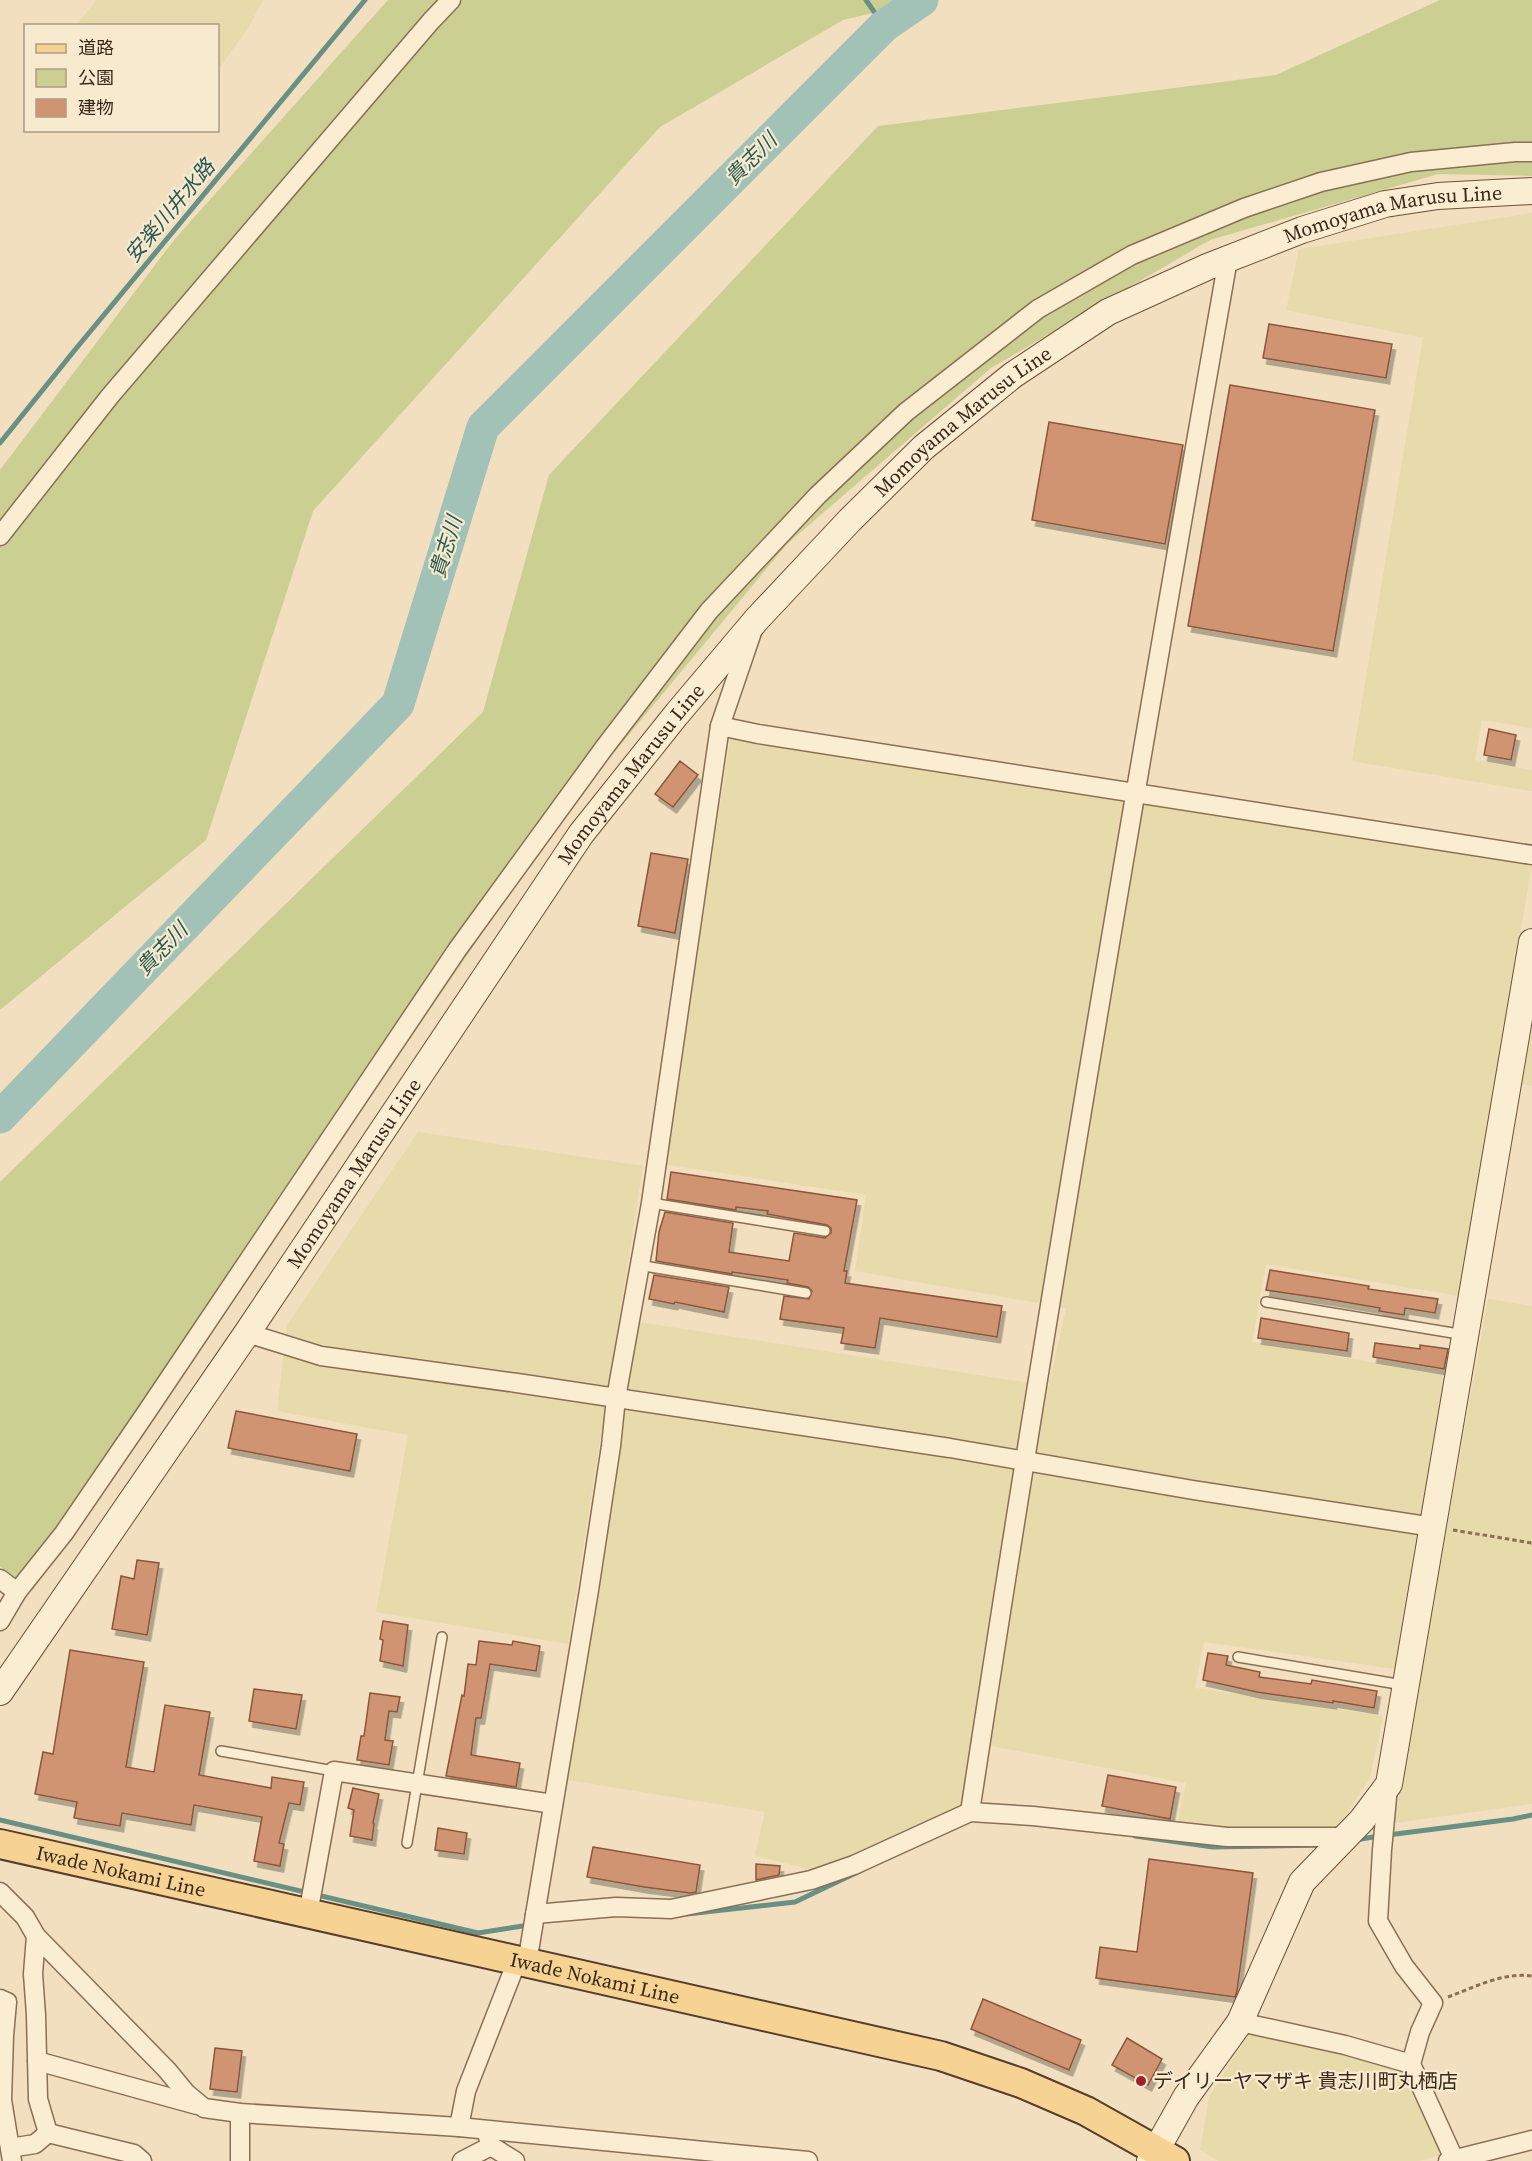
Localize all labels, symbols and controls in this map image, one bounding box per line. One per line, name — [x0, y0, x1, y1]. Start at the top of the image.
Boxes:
legend — [24, 24, 219, 132]
text: 道路 — [78, 35, 114, 60]
text: 公園 — [78, 65, 114, 90]
text: 建物 — [78, 95, 114, 120]
water label: 貴志川 — [718, 125, 785, 191]
water label: 安楽川井水路 — [118, 152, 223, 268]
street label: Momoyama Marusu Line — [1279, 179, 1503, 250]
street label: Momoyama Marusu Line — [867, 339, 1057, 503]
water label: 貴志川 — [422, 511, 469, 581]
street label: Momoyama Marusu Line — [550, 678, 711, 870]
water label: 貴志川 — [129, 914, 195, 981]
street label: Momoyama Marusu Line — [280, 1073, 428, 1274]
street label: Iwade Nokami Line — [33, 1839, 209, 1904]
street label: Iwade Nokami Line — [508, 1945, 683, 2011]
place label: デイリーヤマザキ 貴志川町丸栖店 — [1153, 2067, 1458, 2095]
marker: デイリーヤマザキ 貴志川町丸栖店 — [1134, 2074, 1148, 2088]

